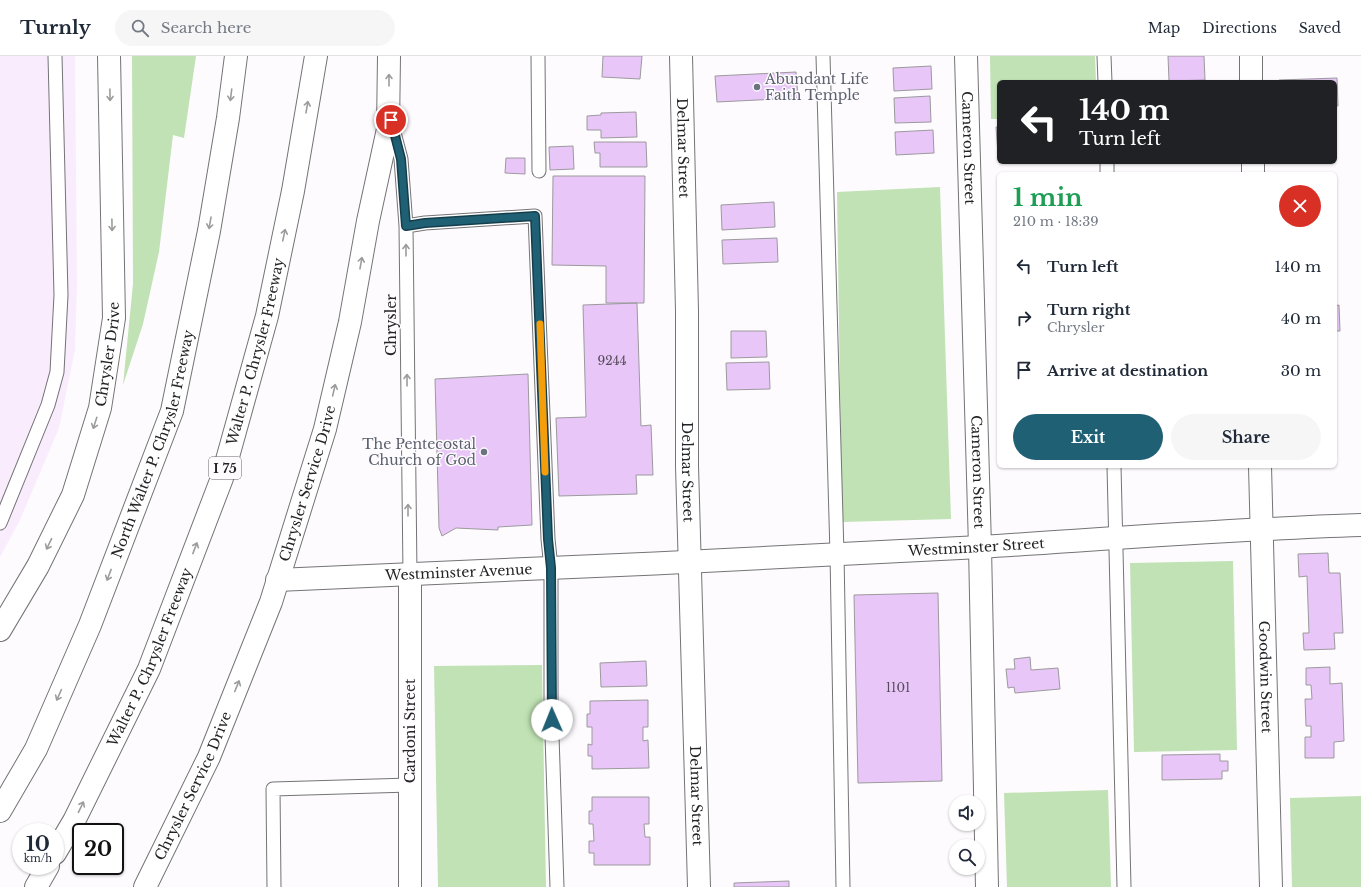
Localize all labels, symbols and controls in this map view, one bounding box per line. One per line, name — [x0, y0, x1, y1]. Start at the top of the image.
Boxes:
search box — [115, 10, 395, 46]
text: Turnly — [20, 16, 91, 39]
icon: search — [129, 17, 151, 39]
text: Search here — [161, 18, 251, 37]
text: Map — [1148, 19, 1180, 37]
text: Directions — [1202, 19, 1277, 37]
text: Saved — [1299, 19, 1341, 37]
place label: Abundant Life Faith Temple — [764, 70, 869, 104]
one-way arrow — [385, 74, 393, 87]
marker: Abundant Life Faith Temple — [752, 82, 762, 92]
one-way arrow — [106, 88, 114, 101]
one-way arrow — [227, 88, 235, 101]
street label: Cameron Street — [958, 91, 979, 206]
text: 140 m — [1079, 93, 1169, 128]
icon: left — [1013, 96, 1065, 148]
street label: Delmar Street — [673, 98, 693, 199]
one-way arrow — [304, 101, 312, 114]
pin — [374, 103, 408, 137]
icon: arrive — [380, 109, 402, 131]
text: Turn left — [1079, 128, 1161, 150]
text: 1 min — [1013, 183, 1083, 212]
button: close — [1279, 185, 1321, 227]
text: 210 m · 18:39 — [1013, 213, 1099, 230]
one-way arrow — [206, 216, 214, 229]
one-way arrow — [109, 218, 116, 231]
one-way arrow — [281, 228, 289, 241]
one-way arrow — [403, 244, 410, 257]
icon: left — [1013, 255, 1035, 277]
street label: Walter P. Chrysler Freeway — [222, 256, 288, 448]
one-way arrow — [357, 257, 365, 270]
text: Turn left — [1047, 257, 1118, 276]
text: 140 m — [1274, 257, 1321, 276]
street label: Chrysler — [382, 294, 400, 356]
text: Turn right — [1047, 300, 1130, 319]
street label: Chrysler Drive — [91, 302, 123, 408]
icon: right — [1013, 307, 1035, 329]
text: 40 m — [1281, 309, 1321, 328]
text: Chrysler — [1047, 319, 1104, 336]
street label: North Walter P. Chrysler Freeway — [107, 328, 197, 561]
house number: 9244 — [597, 353, 627, 368]
icon: arrive — [1013, 359, 1035, 381]
text: Arrive at destination — [1047, 361, 1208, 380]
text: 30 m — [1281, 361, 1321, 380]
one-way arrow — [404, 374, 411, 387]
one-way arrow — [331, 384, 339, 397]
street label: Chrysler Service Drive — [275, 403, 339, 564]
button: Exit — [1013, 414, 1163, 460]
button: Share — [1171, 414, 1321, 460]
street label: Cameron Street — [967, 415, 988, 530]
one-way arrow — [91, 416, 98, 429]
street label: Delmar Street — [678, 422, 698, 523]
place label: The Pentecostal Church of God — [362, 435, 477, 469]
marker: The Pentecostal Church of God — [479, 447, 489, 457]
road number: I 75 — [209, 457, 241, 479]
one-way arrow — [405, 504, 412, 517]
street label: Westminster Street — [907, 534, 1046, 560]
one-way arrow — [45, 538, 52, 550]
one-way arrow — [192, 542, 200, 554]
street label: Westminster Avenue — [384, 560, 533, 584]
street label: Walter P. Chrysler Freeway — [103, 565, 196, 750]
one-way arrow — [104, 569, 112, 581]
street label: Goodwin Street — [1255, 620, 1276, 734]
street label: Cardoni Street — [401, 678, 419, 783]
house number: 1101 — [886, 680, 910, 695]
one-way arrow — [234, 681, 242, 693]
one-way arrow — [55, 689, 62, 701]
position arrow — [531, 699, 573, 741]
street label: Chrysler Service Drive — [151, 709, 235, 863]
street label: Delmar Street — [686, 745, 707, 847]
map controls — [949, 795, 985, 875]
button: sound — [949, 795, 985, 831]
one-way arrow — [78, 801, 85, 813]
speed limit sign: 20 — [72, 823, 124, 875]
text: 10 — [26, 832, 50, 856]
button: search — [949, 839, 985, 875]
text: km/h — [24, 852, 52, 865]

